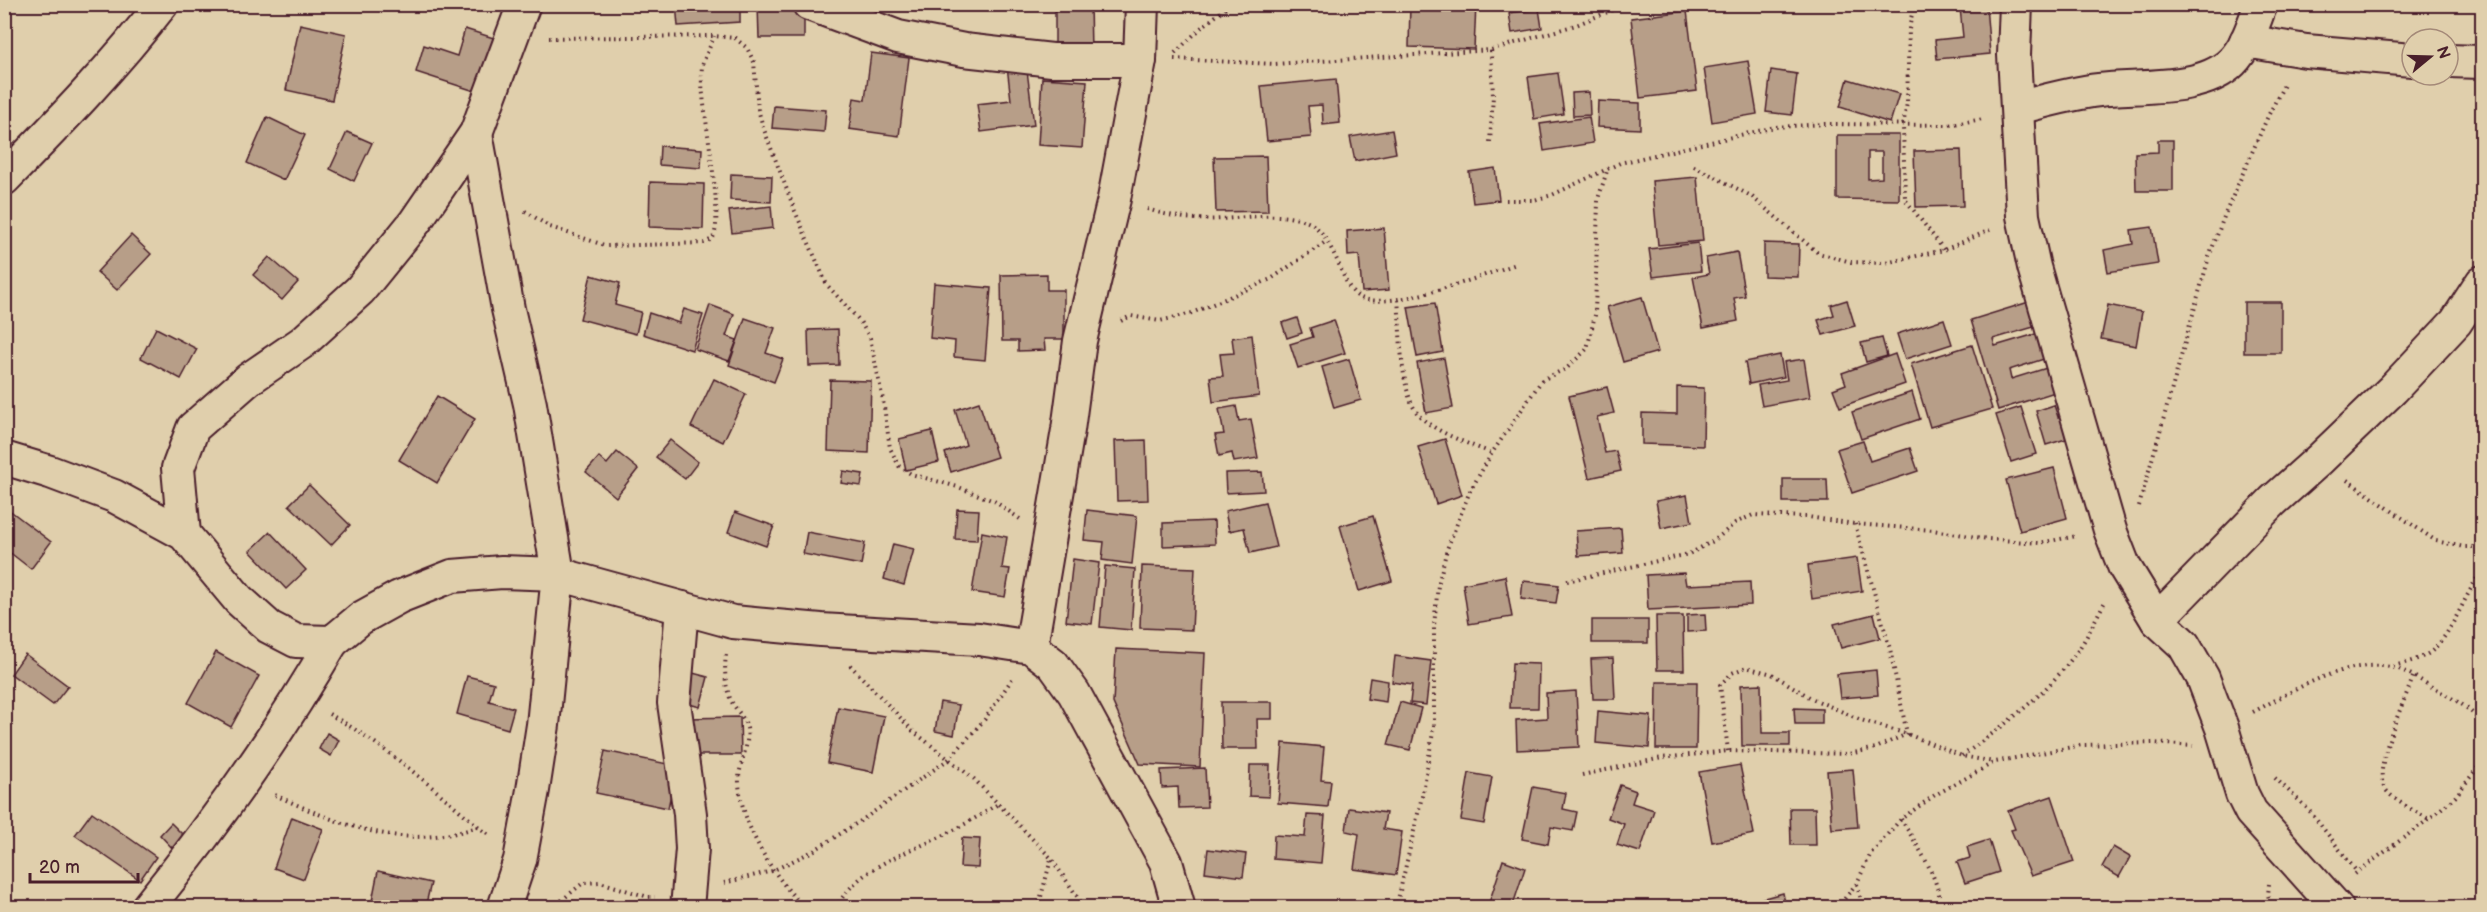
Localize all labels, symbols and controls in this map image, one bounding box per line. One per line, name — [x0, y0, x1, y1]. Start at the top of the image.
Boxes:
north arrow — [2400, 27, 2460, 87]
text: N — [2432, 44, 2454, 61]
scale bar — [30, 846, 138, 884]
text: 20 m — [39, 857, 80, 878]

